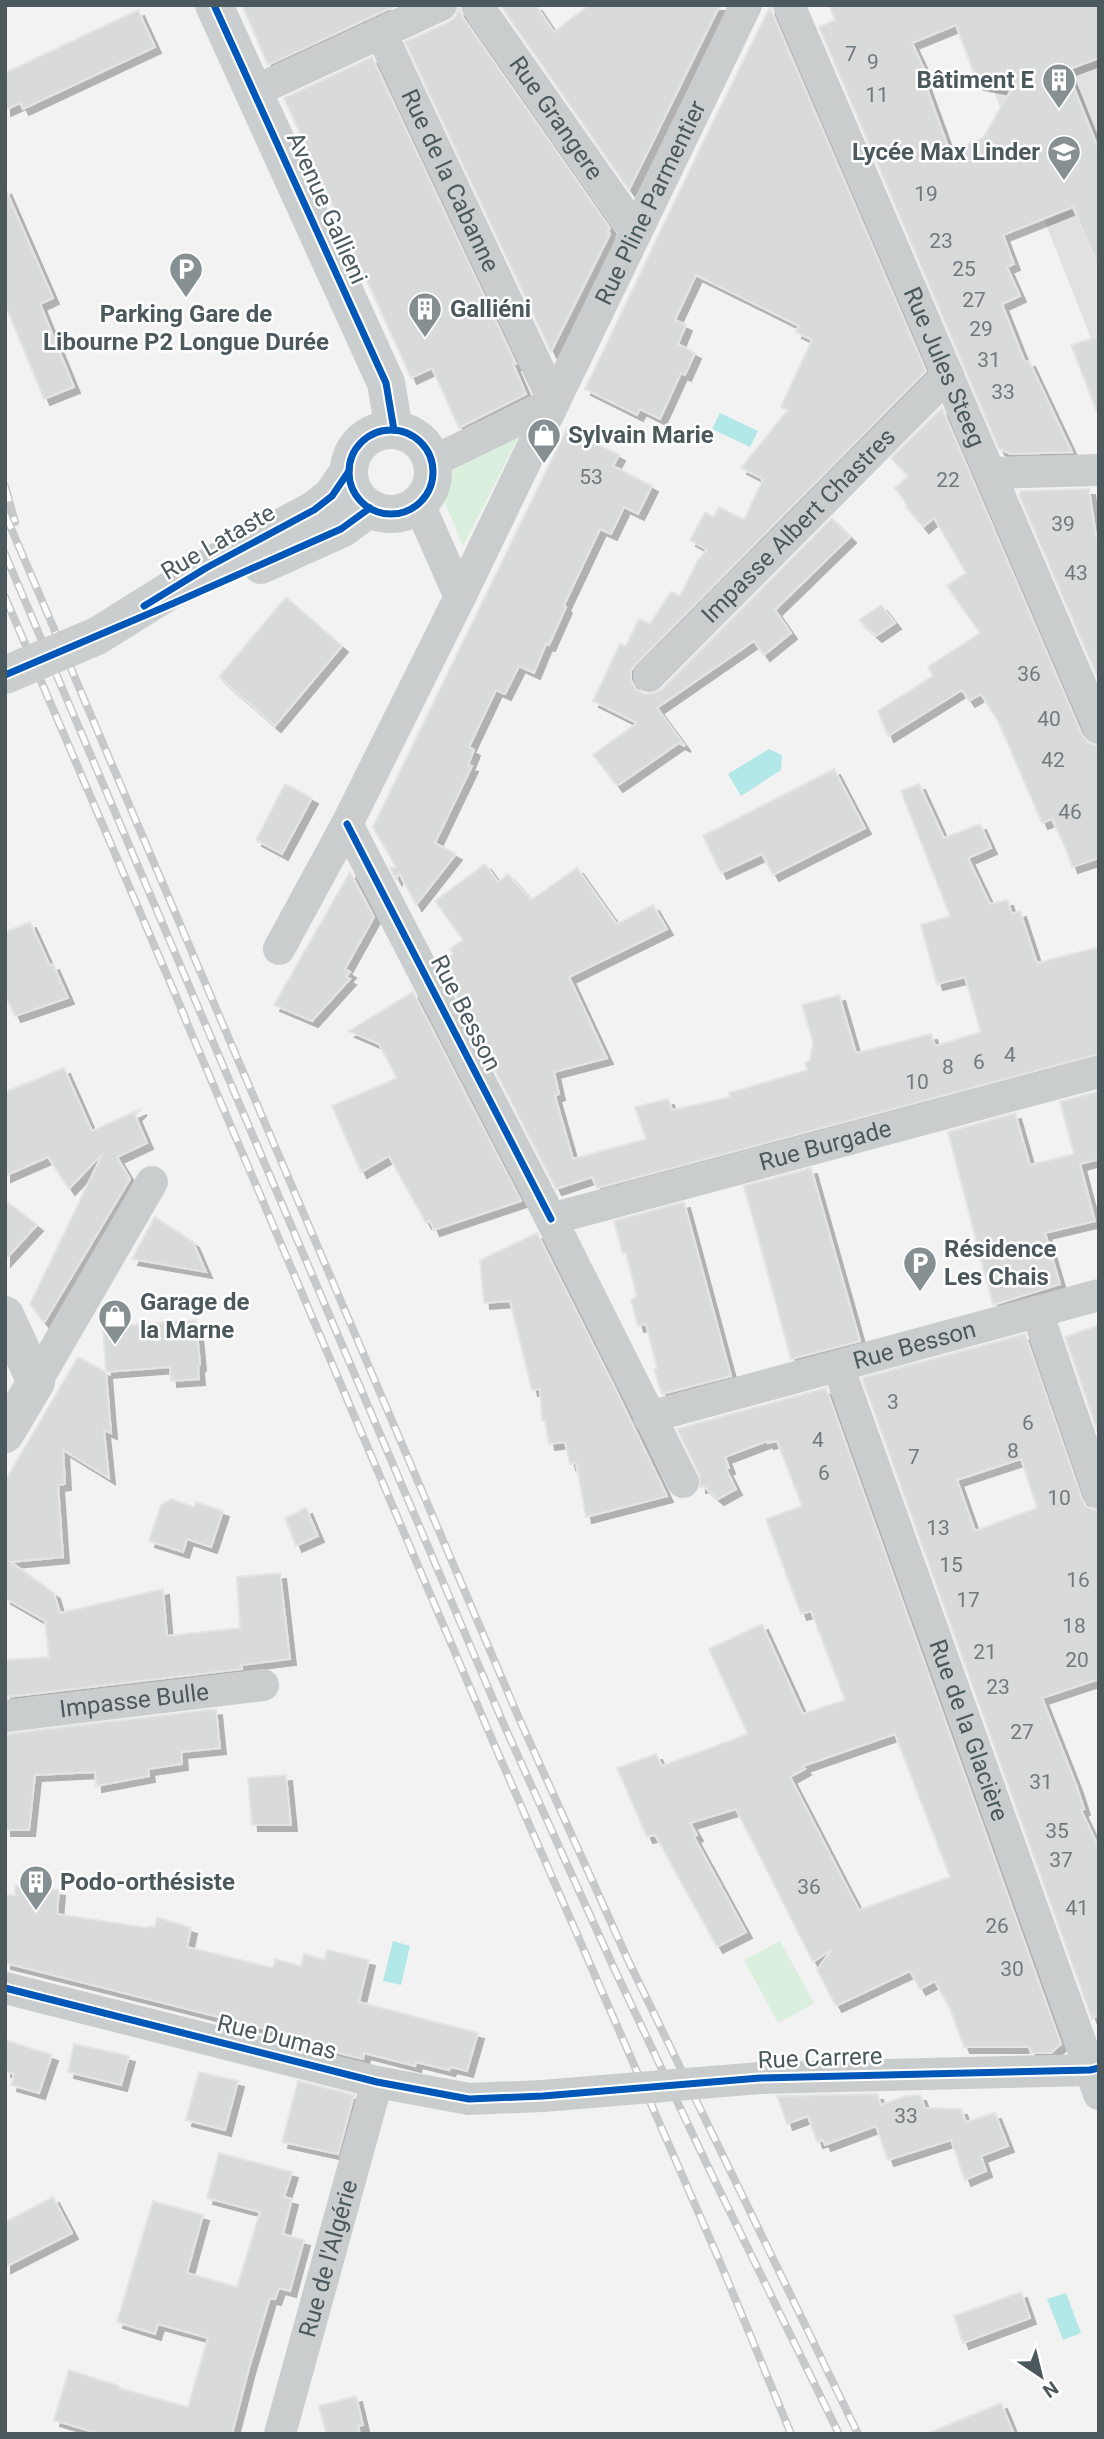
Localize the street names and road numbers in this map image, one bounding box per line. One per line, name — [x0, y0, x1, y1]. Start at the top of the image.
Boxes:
street label: Rue Grangere — [503, 51, 609, 185]
street label: Rue de la Cabanne — [395, 85, 505, 276]
street label: Rue Pline Parmentier — [589, 96, 712, 309]
street label: Avenue Gallieni — [281, 128, 373, 288]
street label: Rue Jules Steeg — [898, 283, 991, 451]
street label: Impasse Albert Chastres — [696, 422, 901, 629]
street label: Rue Lataste — [156, 498, 280, 586]
street label: Rue Besson — [425, 950, 507, 1076]
street label: Rue Burgade — [756, 1114, 894, 1177]
street label: Rue Besson — [850, 1315, 979, 1375]
street label: Rue de la Glacière — [923, 1636, 1014, 1825]
street label: Impasse Bulle — [58, 1678, 210, 1723]
street label: Rue Dumas — [214, 2009, 340, 2065]
street label: Rue Carrere — [757, 2042, 883, 2074]
street label: Rue de l'Algérie — [293, 2177, 363, 2340]

